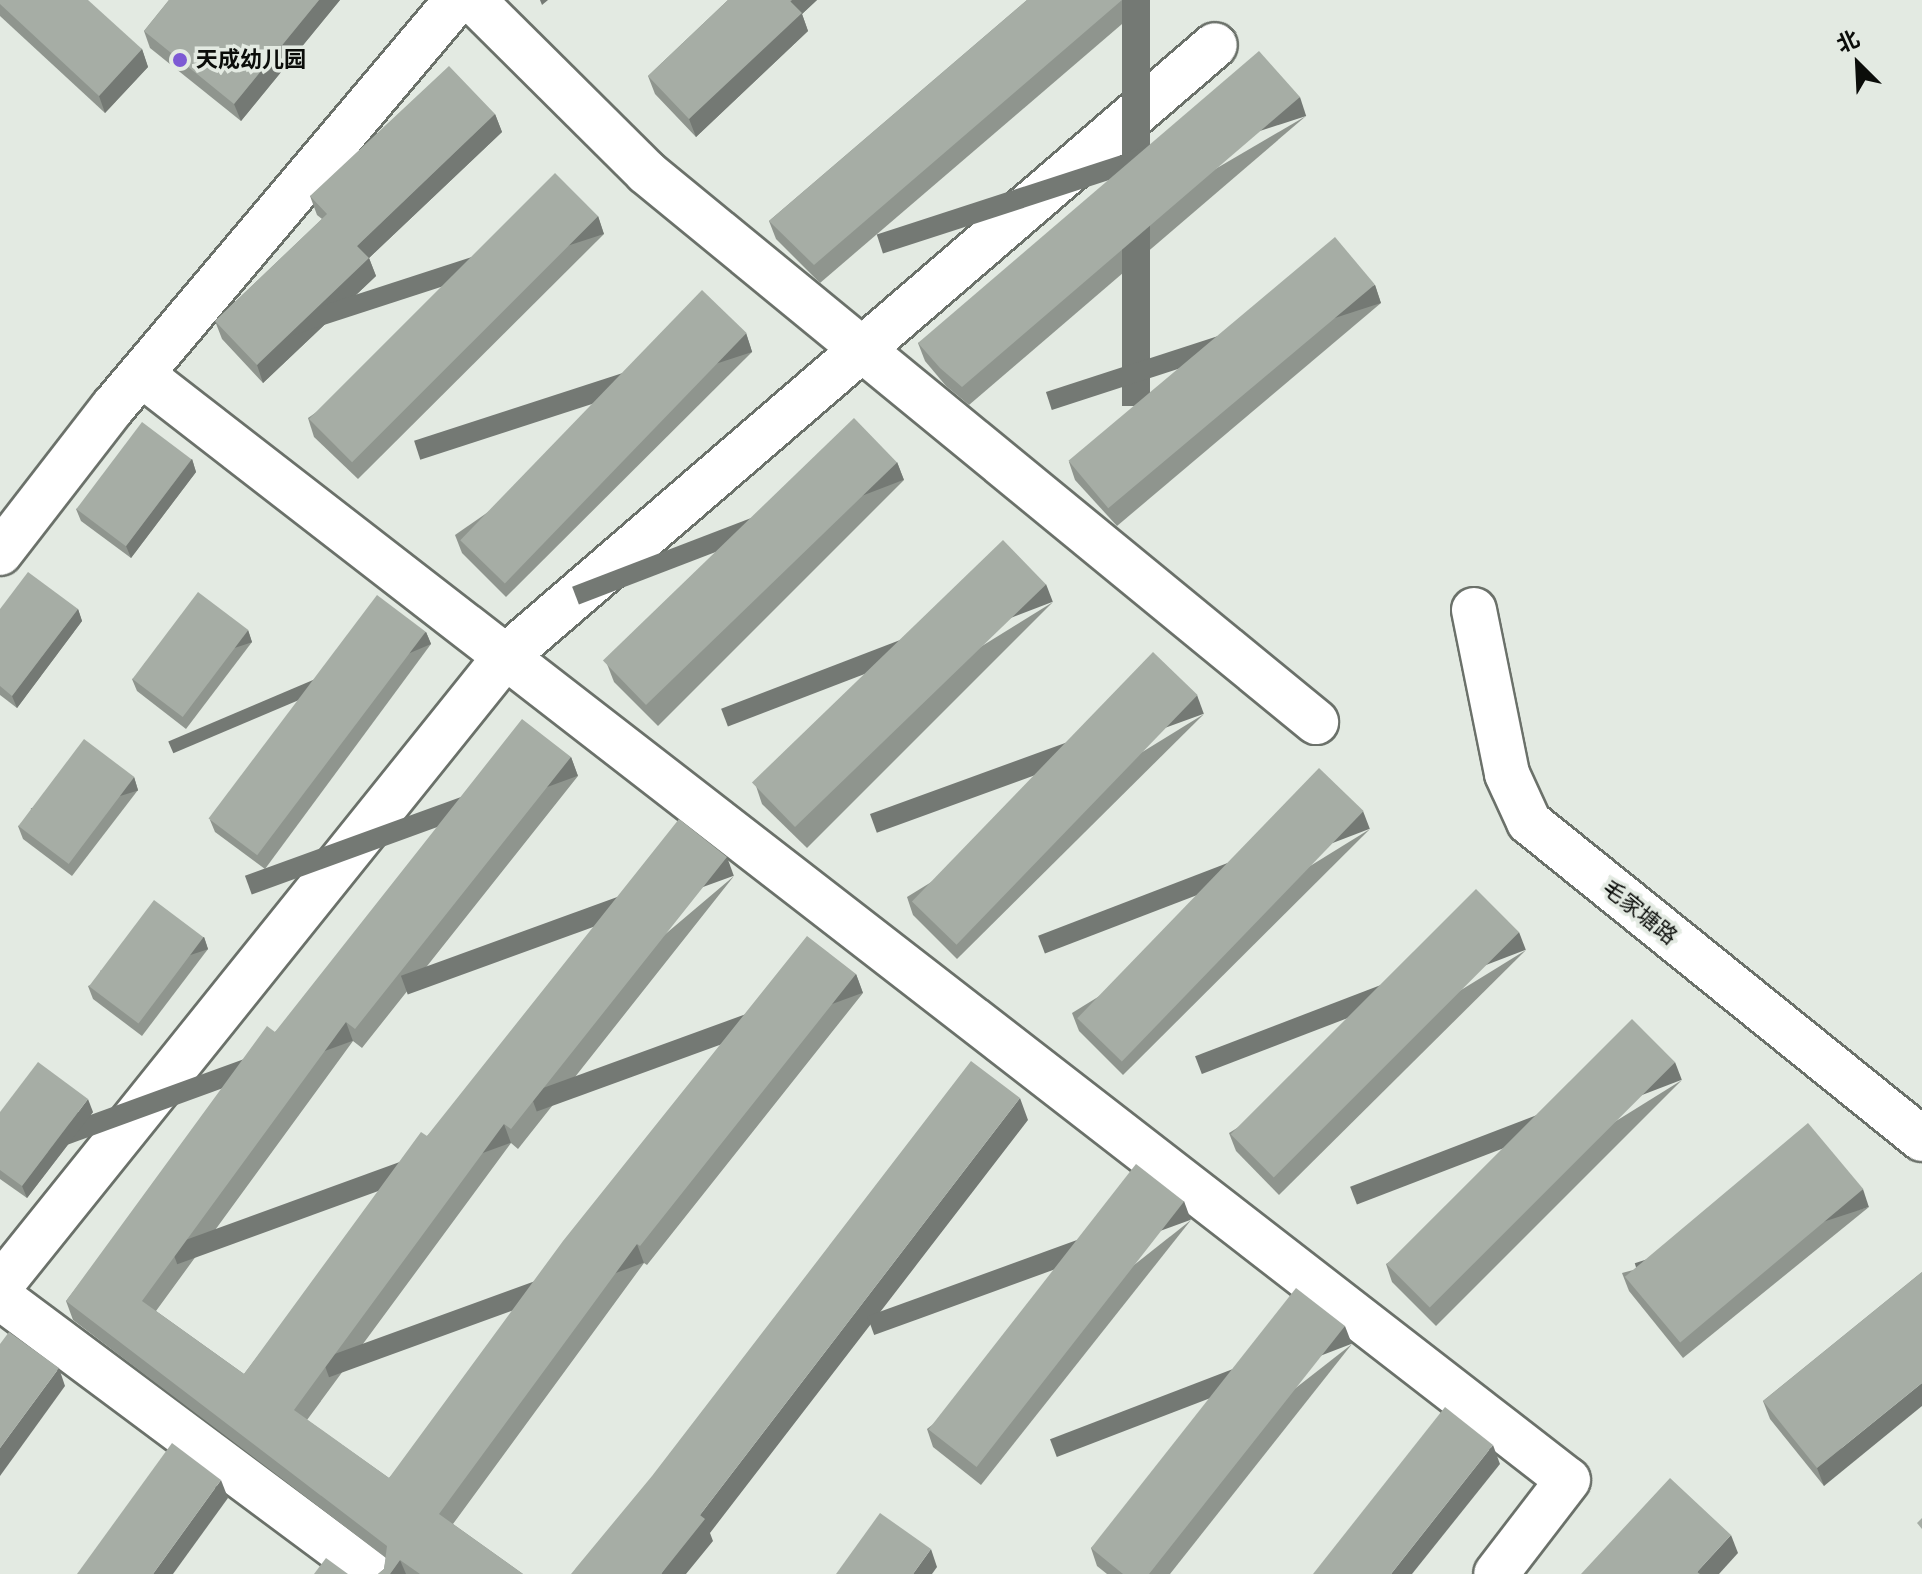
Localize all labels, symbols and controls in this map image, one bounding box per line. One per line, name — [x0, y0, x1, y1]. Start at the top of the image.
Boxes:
north arrow — [1818, 24, 1898, 104]
text: 北 — [1833, 26, 1863, 58]
place label: 天成幼儿园 — [196, 47, 306, 73]
marker: 天成幼儿园 — [171, 51, 189, 69]
street label: 毛家塘路 — [1597, 874, 1683, 950]

